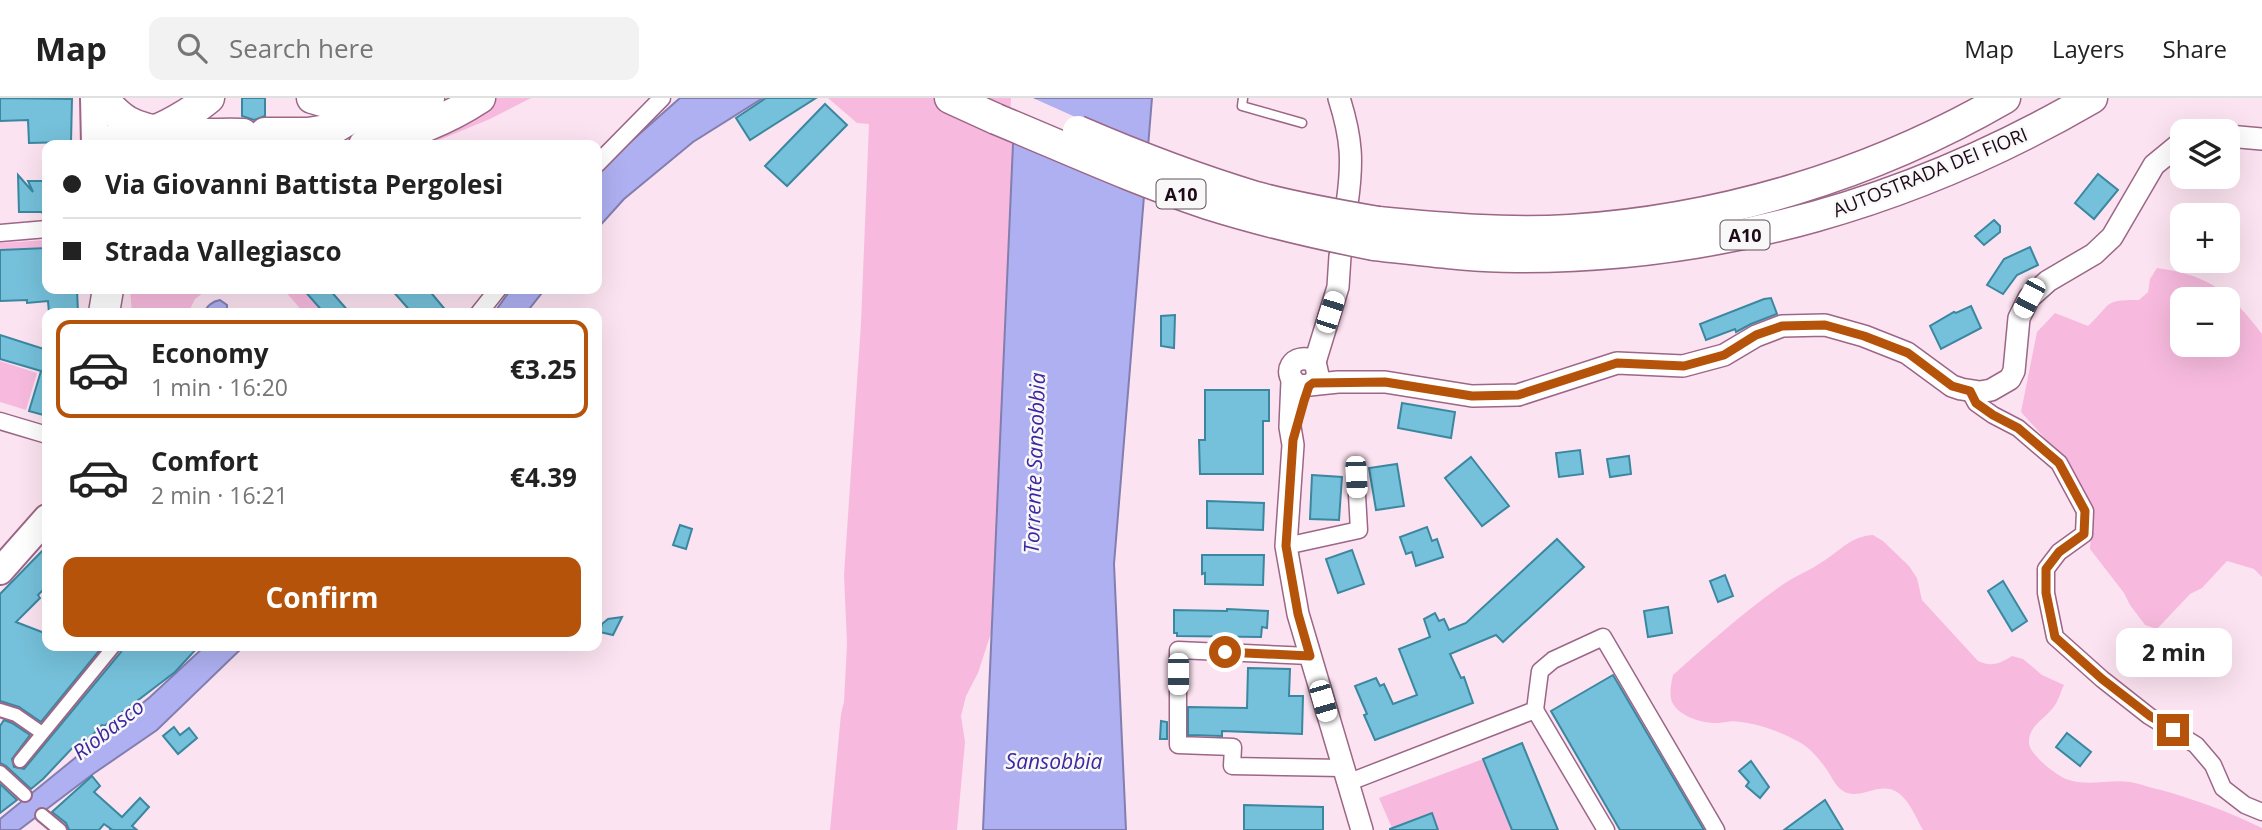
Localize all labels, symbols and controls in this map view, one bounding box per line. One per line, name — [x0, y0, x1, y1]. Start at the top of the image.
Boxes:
search box — [149, 17, 639, 80]
text: Map — [35, 26, 107, 71]
icon: search — [173, 29, 211, 67]
text: Search here — [229, 30, 374, 66]
text: Map — [1964, 32, 2014, 65]
text: Layers — [2052, 32, 2125, 65]
text: Share — [2163, 32, 2227, 65]
map controls — [2170, 119, 2240, 357]
button: layers — [2170, 119, 2240, 189]
street label: AUTOSTRADA DEI FIORI — [1829, 121, 2031, 223]
text: Via Giovanni Battista Pergolesi — [105, 166, 503, 202]
road number: A10 — [1156, 180, 1206, 208]
button: + — [2170, 203, 2240, 273]
road number: A10 — [1720, 220, 1770, 250]
text: Strada Vallegiasco — [105, 233, 342, 269]
car — [2010, 275, 2049, 321]
button: − — [2170, 287, 2240, 357]
car — [1314, 289, 1347, 335]
text: Economy — [151, 335, 269, 371]
icon: car — [67, 338, 130, 401]
text: €3.25 — [510, 351, 577, 387]
text: 1 min · 16:20 — [151, 371, 288, 403]
water label: Torrente Sansobbia — [1017, 372, 1051, 554]
text: Comfort — [151, 443, 258, 479]
icon: car — [67, 446, 130, 509]
car — [1345, 455, 1368, 499]
text: €4.39 — [510, 459, 577, 495]
text: 2 min · 16:21 — [151, 479, 288, 511]
button: Confirm — [63, 557, 581, 637]
callout: 2 min — [2115, 628, 2231, 678]
route start — [1209, 636, 1241, 668]
text: 2 min — [2142, 636, 2206, 668]
car — [1168, 653, 1189, 695]
car — [1308, 678, 1339, 724]
water label: Riobasco — [66, 692, 150, 766]
route end — [2157, 714, 2189, 746]
water label: Sansobbia — [1006, 747, 1103, 775]

